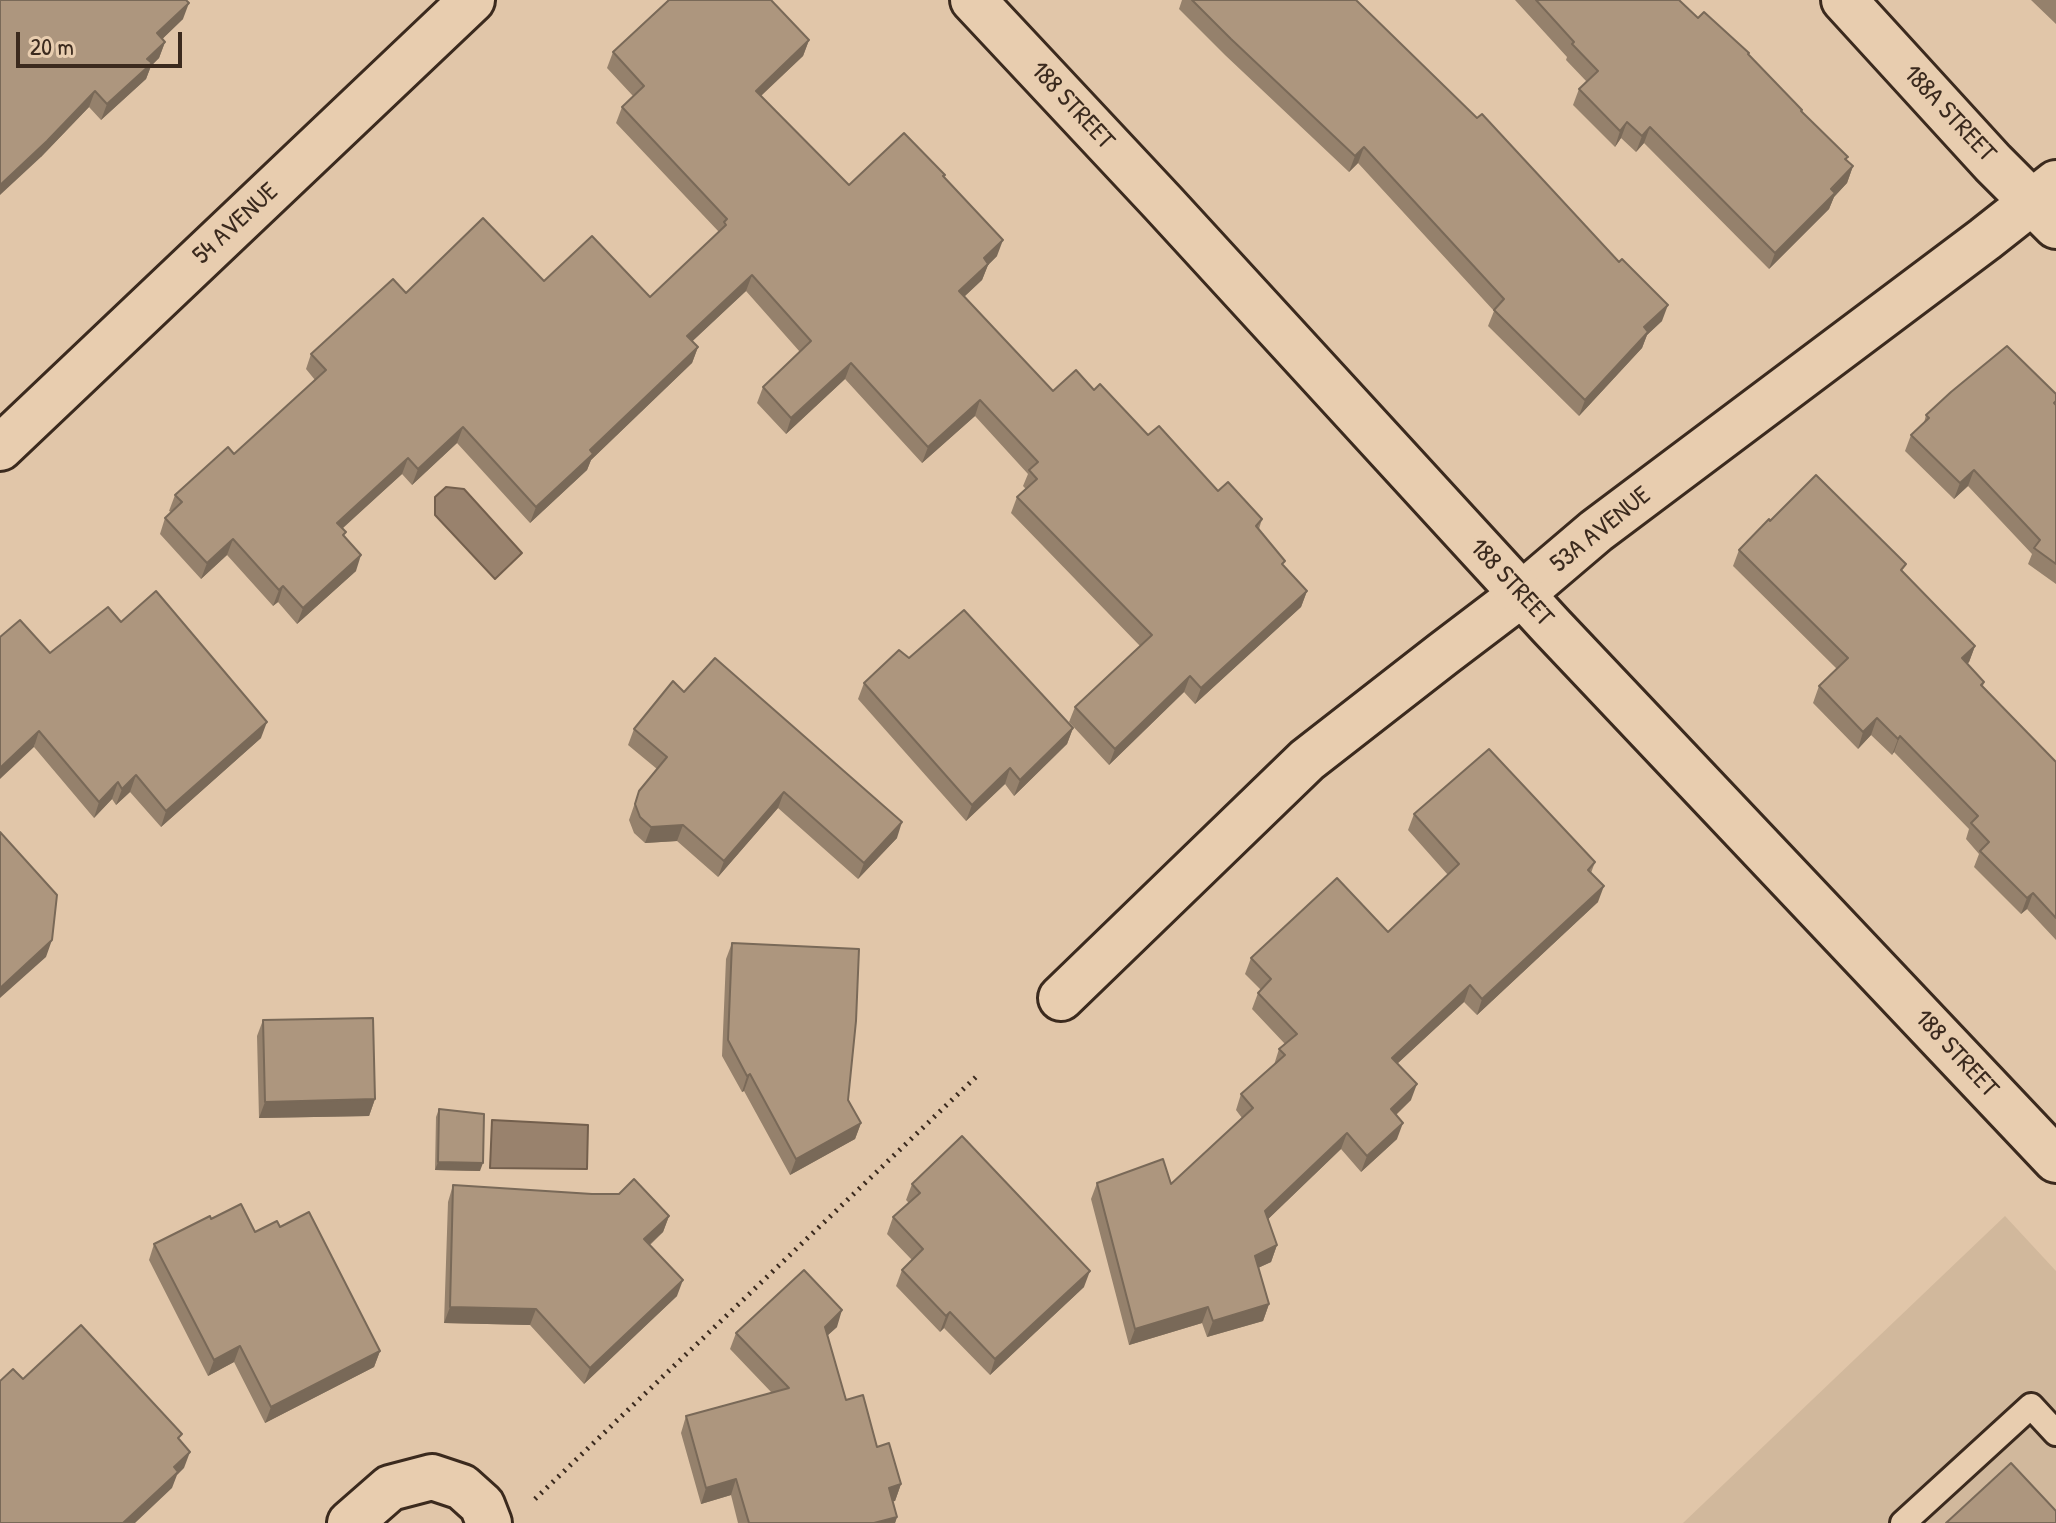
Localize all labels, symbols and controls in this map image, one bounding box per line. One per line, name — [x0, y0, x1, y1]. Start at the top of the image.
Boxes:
scale bar — [20, 16, 186, 66]
text: 20 m — [30, 30, 74, 62]
street label: 188 STREET — [1023, 56, 1121, 156]
street label: 188A STREET — [1896, 59, 2002, 169]
street label: 54 AVENUE — [187, 177, 285, 271]
street label: 53A AVENUE — [1545, 480, 1657, 580]
street label: 188 STREET — [1462, 533, 1560, 633]
street label: 188 STREET — [1907, 1004, 2005, 1104]

